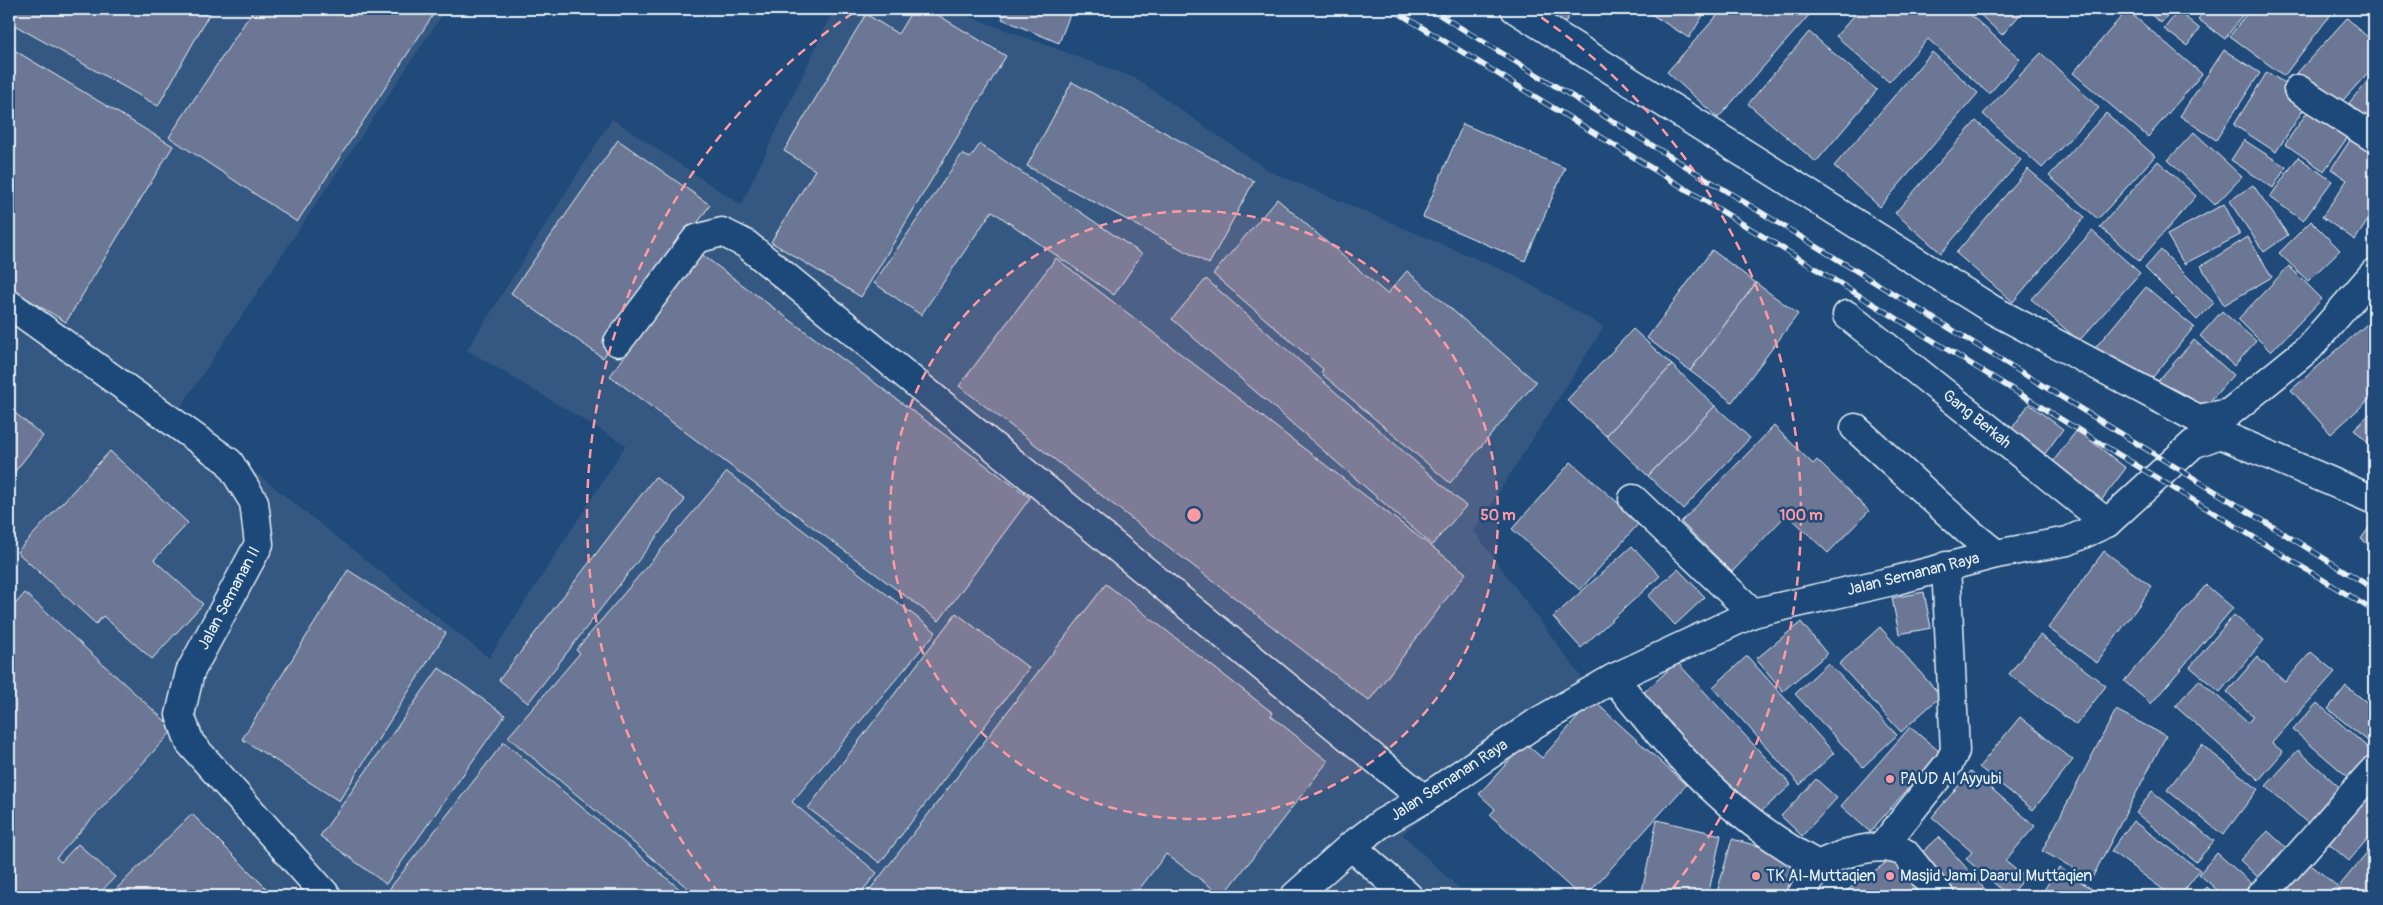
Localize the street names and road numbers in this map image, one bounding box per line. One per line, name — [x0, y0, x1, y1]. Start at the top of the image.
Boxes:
street label: Gang Berkah — [1939, 385, 2015, 453]
street label: Jalan Semanan II — [193, 543, 265, 653]
street label: Jalan Semanan Raya — [1845, 548, 1981, 600]
street label: Jalan Semanan Raya — [1386, 735, 1512, 825]

